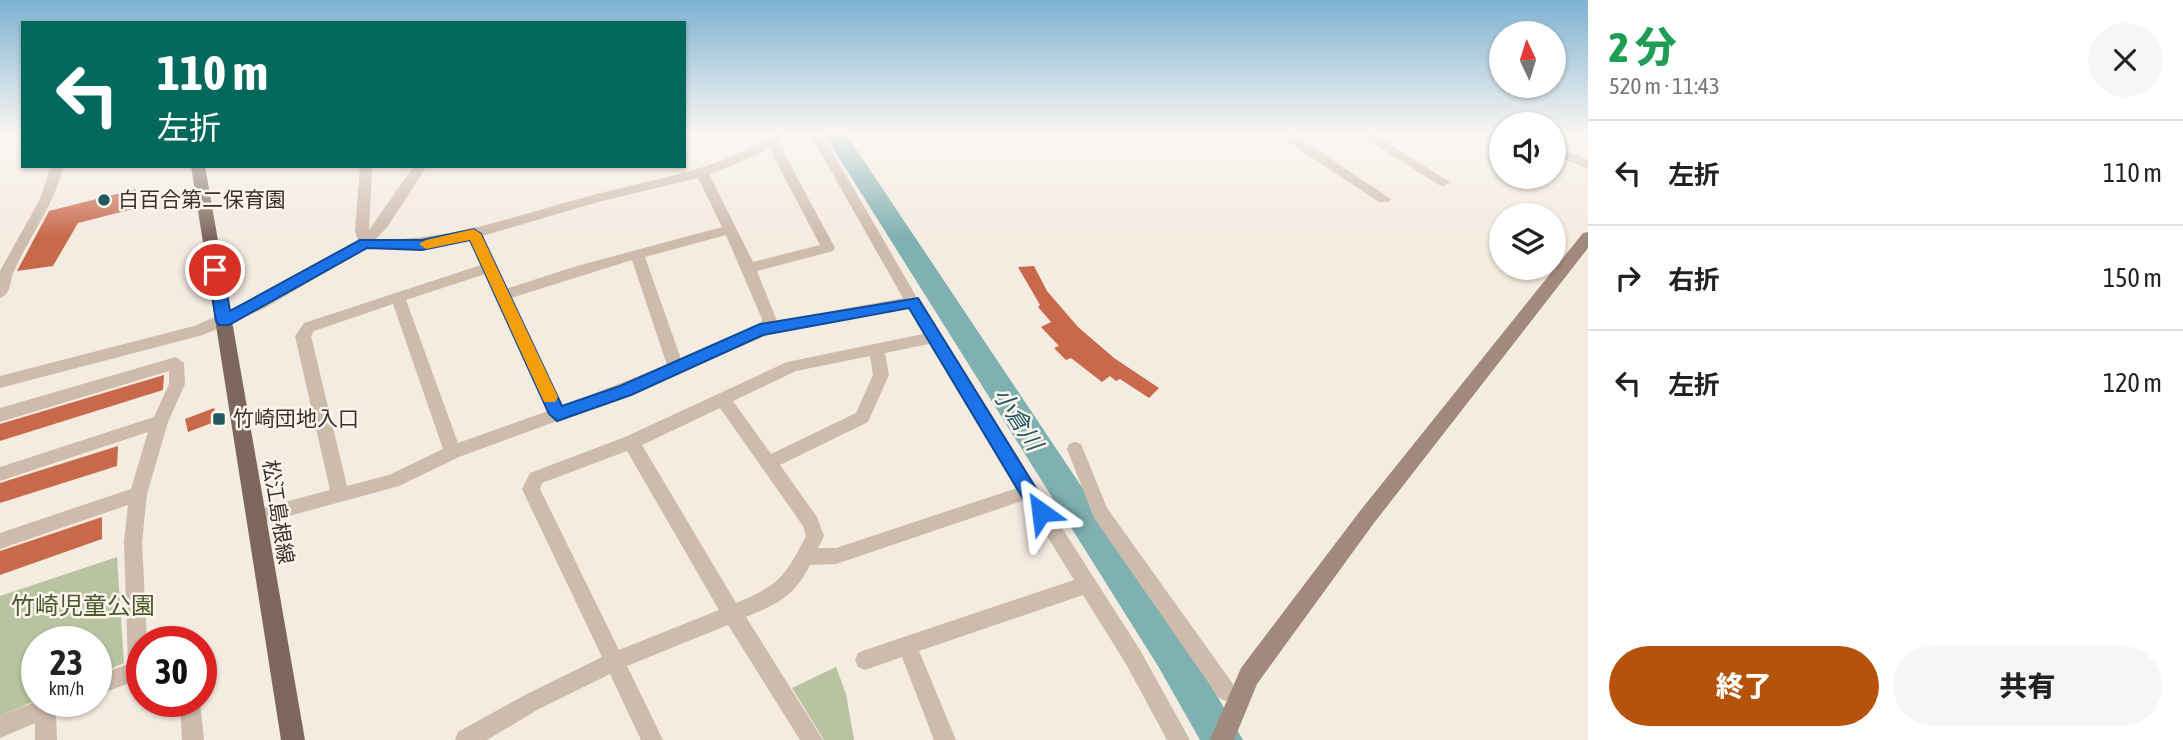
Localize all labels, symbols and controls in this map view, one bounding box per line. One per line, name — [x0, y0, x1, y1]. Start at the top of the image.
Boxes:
north arrow — [1489, 21, 1566, 98]
map controls — [1489, 21, 1566, 280]
text: 2 分 — [1609, 23, 1677, 71]
button: close — [2088, 23, 2162, 97]
text: 110 m — [157, 44, 268, 100]
icon: left — [42, 49, 133, 140]
text: 520 m · 11:43 — [1609, 73, 1720, 99]
text: 左折 — [157, 109, 221, 146]
button: sound — [1489, 112, 1566, 189]
icon: left — [1609, 154, 1647, 192]
text: 110 m — [2103, 158, 2162, 188]
text: 左折 — [1668, 160, 1720, 190]
place label: 白百合第二保育園 — [118, 187, 286, 211]
marker: 白百合第二保育園 — [96, 192, 112, 208]
button: layers — [1489, 203, 1566, 280]
pin — [185, 240, 245, 300]
icon: arrive — [196, 251, 234, 289]
icon: right — [1609, 259, 1647, 297]
text: 150 m — [2103, 263, 2162, 293]
text: 右折 — [1668, 265, 1720, 295]
icon: left — [1609, 364, 1647, 402]
text: 120 m — [2103, 368, 2162, 398]
text: 左折 — [1668, 370, 1720, 400]
water label: 小倉川 — [988, 383, 1049, 458]
place label: 竹崎団地入口 — [233, 406, 359, 430]
marker: 竹崎団地入口 — [211, 411, 227, 427]
street label: 松江島根線 — [259, 458, 299, 566]
position arrow — [1004, 475, 1078, 549]
park label: 竹崎児童公園 — [11, 592, 155, 619]
speed limit sign: 30 — [126, 626, 217, 717]
text: 23 — [50, 642, 83, 682]
button: 終了 — [1609, 646, 1879, 726]
button: 共有 — [1893, 646, 2162, 726]
text: km/h — [49, 678, 84, 699]

